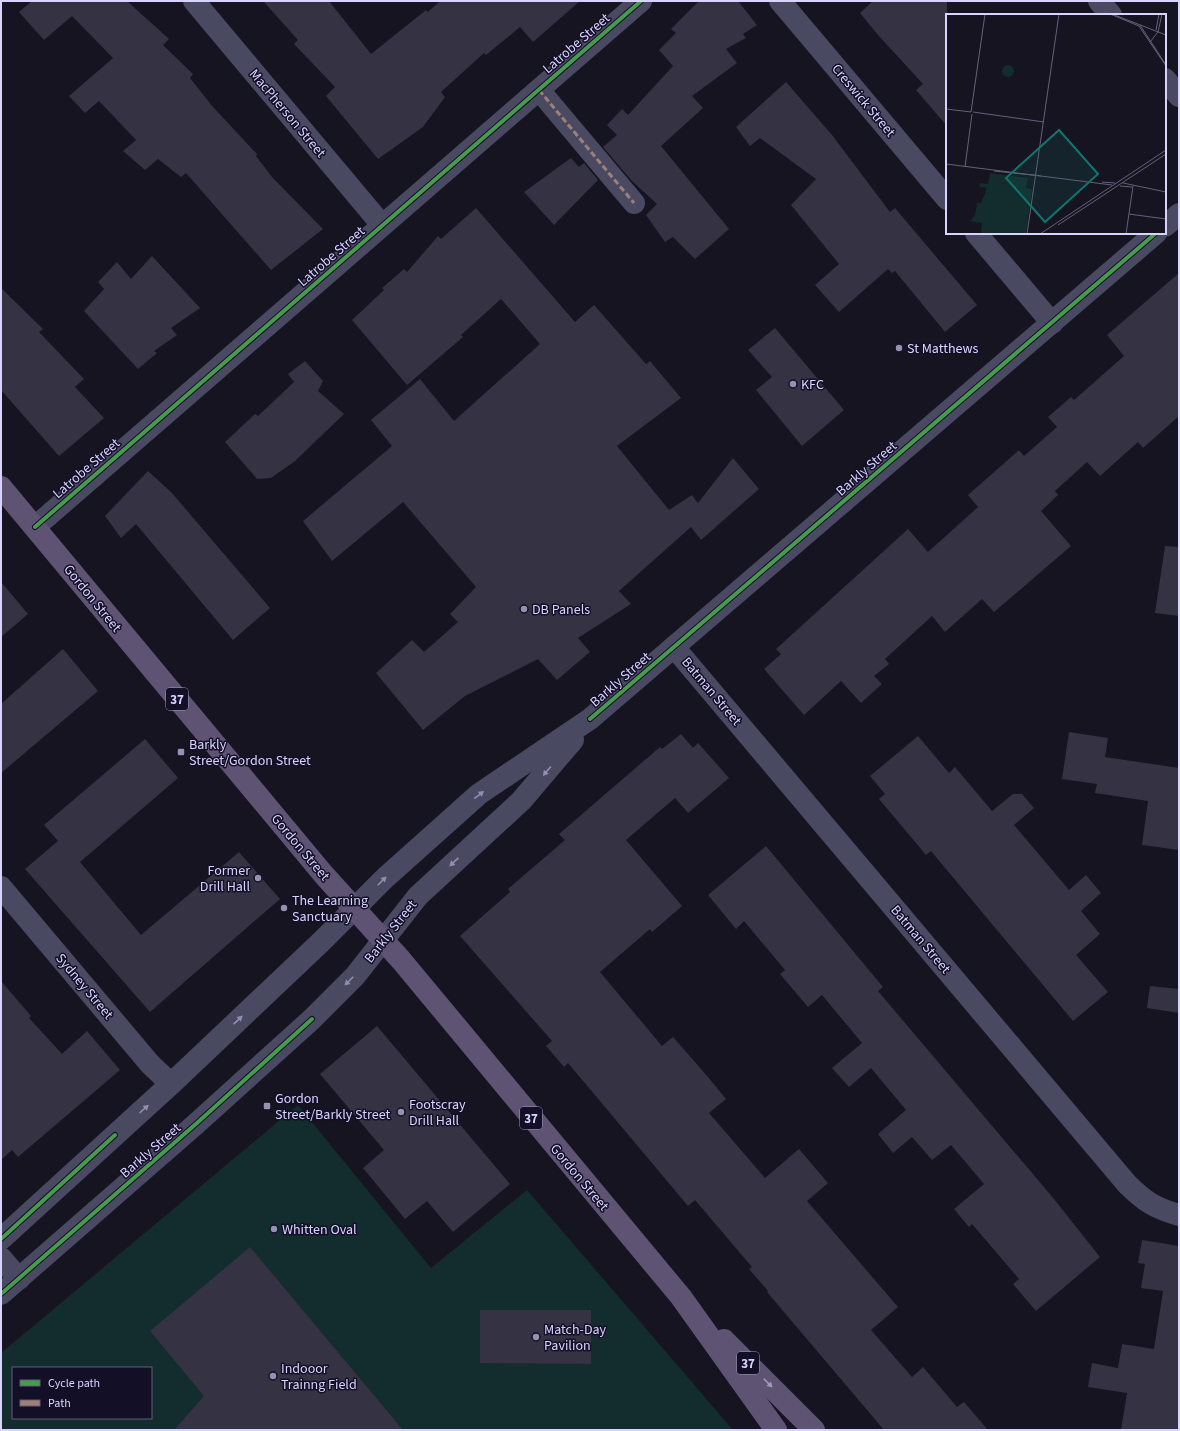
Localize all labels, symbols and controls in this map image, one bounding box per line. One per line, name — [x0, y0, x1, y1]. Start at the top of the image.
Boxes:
street label: Latrobe Street — [539, 9, 615, 79]
inset map — [946, 14, 1166, 234]
street label: Creswick Street — [827, 60, 900, 142]
street label: MacPherson Street — [244, 65, 330, 162]
street label: Latrobe Street — [294, 222, 370, 292]
place label: St Matthews — [907, 339, 979, 359]
marker: St Matthews — [894, 343, 904, 353]
place label: KFC — [801, 375, 824, 395]
marker: KFC — [788, 379, 798, 389]
street label: Latrobe Street — [49, 434, 125, 504]
street label: Barkly Street — [832, 436, 902, 501]
street label: Gordon Street — [59, 561, 126, 637]
place label: DB Panels — [532, 600, 590, 620]
marker: DB Panels — [519, 604, 529, 614]
street label: Barkly Street — [586, 647, 656, 712]
street label: Batman Street — [677, 653, 746, 730]
road number: 37 — [166, 688, 188, 710]
place label: Barkly Street/Gordon Street — [189, 735, 311, 771]
marker: Barkly Street/Gordon Street — [176, 747, 186, 757]
one-way arrow — [542, 765, 551, 776]
one-way arrow — [473, 791, 484, 799]
street label: Gordon Street — [266, 810, 334, 886]
one-way arrow — [449, 857, 460, 866]
place label: Former Drill Hall — [200, 861, 250, 897]
marker: Former Drill Hall — [253, 873, 263, 883]
one-way arrow — [377, 876, 387, 886]
place label: The Learning Sanctuary — [292, 891, 368, 927]
street label: Barkly Street — [360, 896, 422, 967]
street label: Batman Street — [886, 901, 955, 978]
marker: The Learning Sanctuary — [279, 903, 289, 913]
street label: Sydney Street — [51, 949, 118, 1024]
one-way arrow — [344, 976, 354, 986]
one-way arrow — [233, 1015, 243, 1025]
place label: Gordon Street/Barkly Street — [275, 1089, 390, 1125]
place label: Footscray Drill Hall — [409, 1095, 466, 1131]
marker: Gordon Street/Barkly Street — [262, 1101, 272, 1111]
one-way arrow — [139, 1105, 148, 1114]
marker: Footscray Drill Hall — [396, 1107, 406, 1117]
road number: 37 — [520, 1107, 542, 1129]
street label: Barkly Street — [116, 1118, 186, 1183]
street label: Gordon Street — [545, 1140, 613, 1216]
place label: Whitten Oval — [282, 1220, 357, 1240]
marker: Whitten Oval — [269, 1224, 279, 1234]
place label: Match-Day Pavilion — [544, 1320, 607, 1356]
marker: Match-Day Pavilion — [531, 1332, 541, 1342]
road number: 37 — [737, 1352, 759, 1374]
place label: Indooor Trainng Field — [281, 1359, 357, 1395]
legend — [12, 1367, 152, 1419]
marker: Indooor Trainng Field — [268, 1371, 278, 1381]
text: Cycle path — [48, 1375, 100, 1392]
one-way arrow — [763, 1378, 773, 1388]
text: Path — [48, 1395, 71, 1412]

